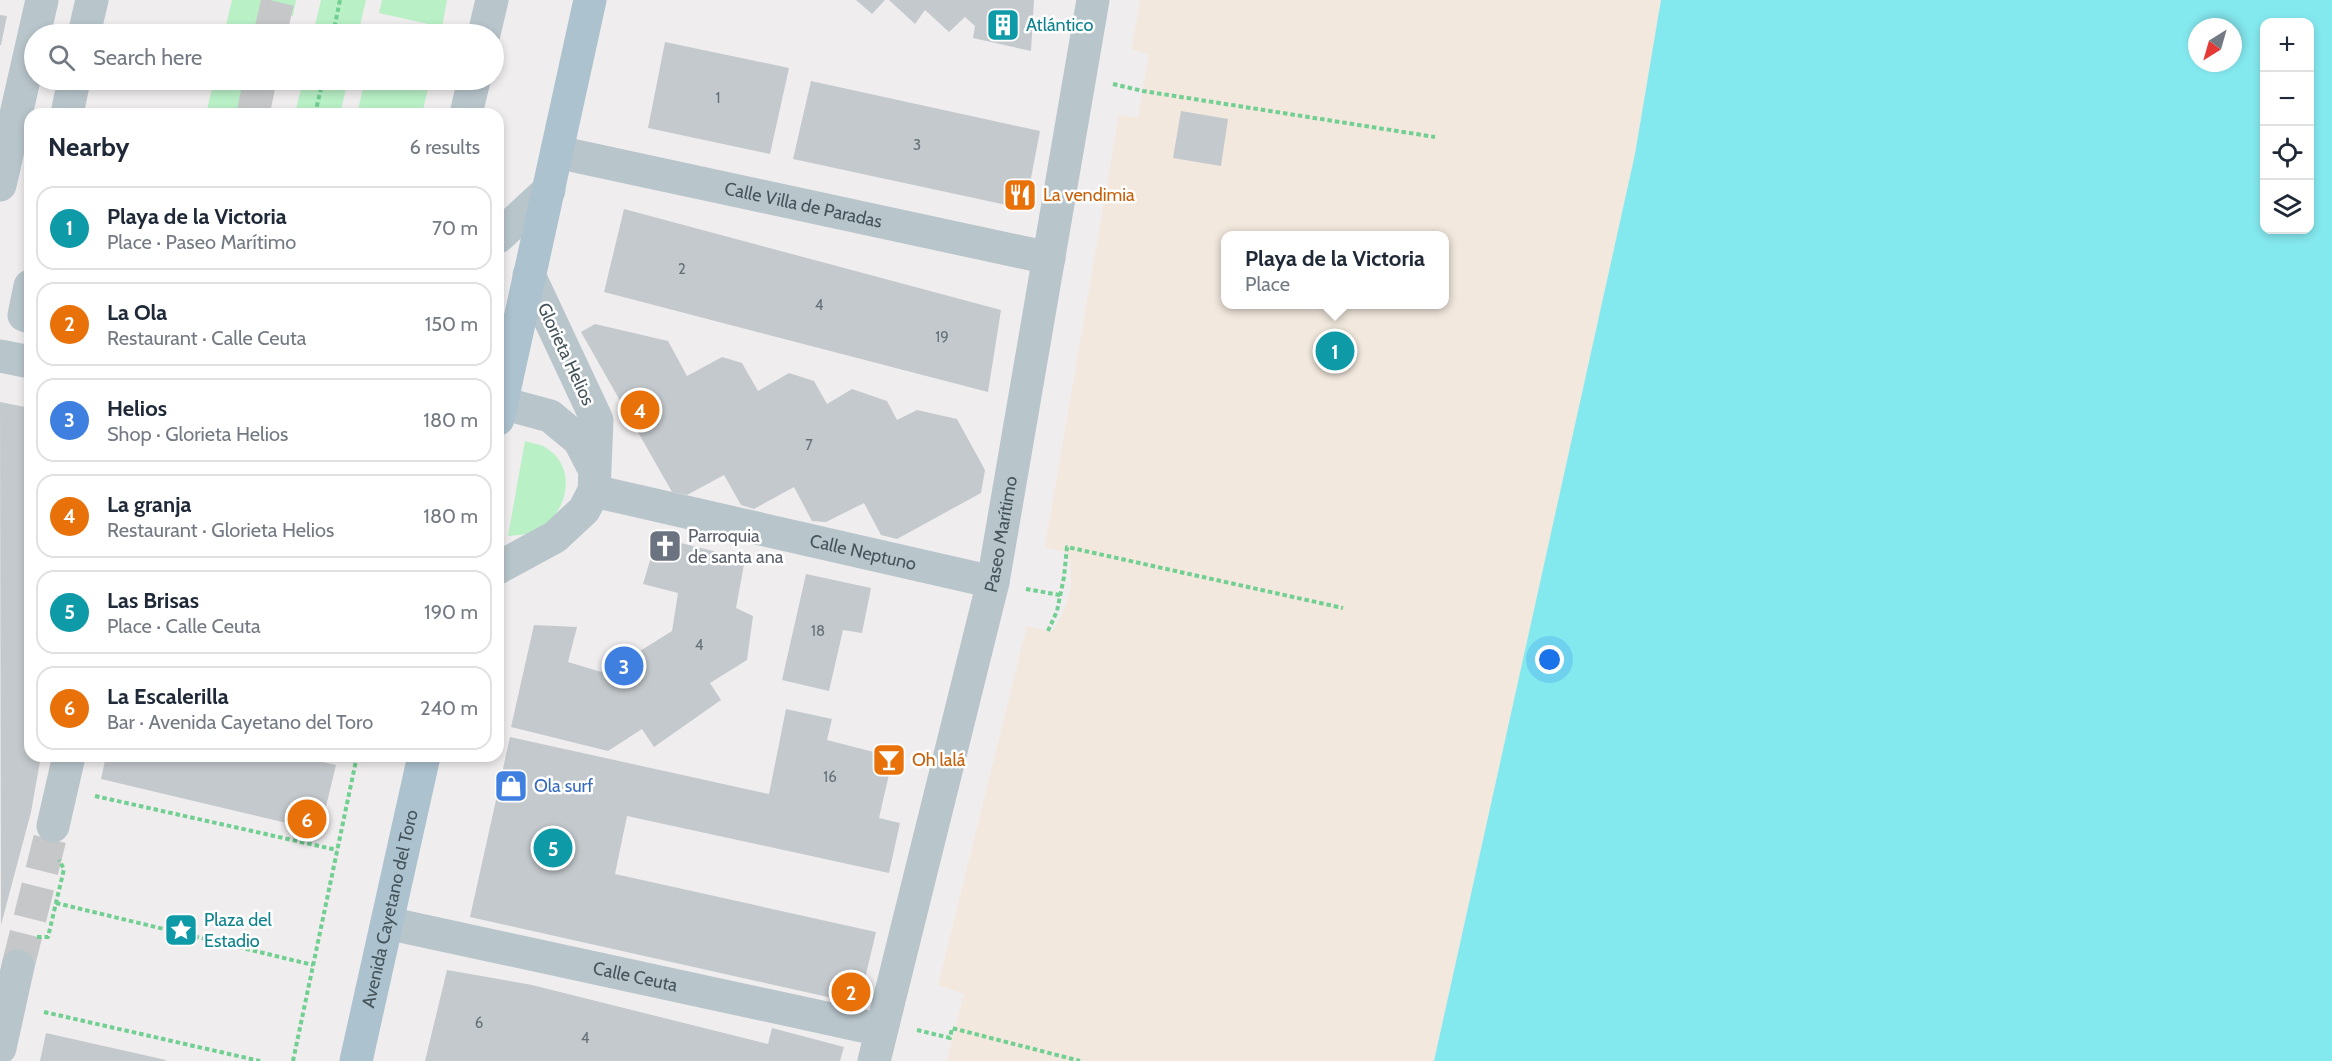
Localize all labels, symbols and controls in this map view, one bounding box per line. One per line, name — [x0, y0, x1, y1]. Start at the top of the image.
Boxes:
building icon: Atlántico — [985, 7, 1021, 43]
place label: Atlántico — [1026, 14, 1093, 36]
north arrow — [2188, 18, 2242, 72]
map controls — [2260, 18, 2314, 234]
button: + — [2260, 18, 2314, 72]
search box — [24, 24, 504, 90]
icon: search — [45, 41, 78, 74]
text: Search here — [93, 44, 202, 71]
button: − — [2260, 72, 2314, 126]
house number: 1 — [716, 89, 720, 107]
button: locate — [2260, 126, 2314, 180]
text: Nearby — [48, 131, 129, 163]
text: 6 results — [409, 135, 480, 159]
house number: 3 — [913, 136, 921, 154]
street label: Calle Villa de Paradas — [723, 177, 884, 233]
restaurant icon: La vendimia — [1002, 177, 1038, 213]
button: layers — [2260, 180, 2314, 234]
place label: La vendimia — [1043, 184, 1135, 206]
text: Playa de la Victoria — [107, 203, 287, 230]
text: 1 — [66, 216, 73, 240]
text: 70 m — [432, 216, 478, 240]
text: Place · Paseo Marítimo — [107, 230, 296, 254]
popup — [1221, 231, 1449, 309]
text: Playa de la Victoria — [1245, 245, 1425, 272]
house number: 2 — [678, 260, 686, 278]
text: Place — [1245, 272, 1290, 296]
house number: 4 — [815, 296, 824, 314]
text: La Ola — [107, 299, 167, 326]
street label: Glorieta Helios — [533, 299, 599, 409]
text: 2 — [64, 312, 75, 336]
text: 150 m — [425, 312, 478, 336]
text: Restaurant · Calle Ceuta — [107, 326, 306, 350]
house number: 19 — [935, 328, 949, 346]
pin: 1 — [1316, 328, 1354, 374]
pin: 4 — [620, 388, 660, 432]
text: Helios — [107, 395, 167, 422]
text: 3 — [64, 408, 75, 432]
text: 180 m — [423, 408, 478, 432]
text: Shop · Glorieta Helios — [107, 422, 288, 446]
house number: 7 — [805, 436, 813, 454]
street label: Paseo Marítimo — [980, 474, 1022, 595]
text: La granja — [107, 491, 191, 518]
text: 4 — [63, 504, 76, 528]
text: 180 m — [423, 504, 478, 528]
text: Restaurant · Glorieta Helios — [107, 518, 334, 542]
place label: Parroquia de santa ana — [688, 525, 784, 568]
church icon: Parroquia de santa ana — [647, 528, 683, 564]
street label: Calle Neptuno — [808, 530, 919, 575]
text: Las Brisas — [107, 587, 199, 614]
text: 5 — [64, 600, 75, 624]
text: 190 m — [424, 600, 478, 624]
text: Place · Calle Ceuta — [107, 614, 261, 638]
house number: 18 — [811, 622, 825, 640]
house number: 4 — [695, 636, 704, 654]
pin: 3 — [604, 644, 644, 688]
your location — [1535, 645, 1564, 674]
text: La Escalerilla — [107, 683, 229, 710]
text: 6 — [64, 696, 75, 720]
text: 240 m — [420, 696, 478, 720]
text: Bar · Avenida Cayetano del Toro — [107, 710, 373, 734]
bar icon: Oh lalá — [871, 742, 907, 778]
place label: Oh lalá — [912, 749, 966, 771]
shop icon: Ola surf — [493, 768, 529, 804]
house number: 16 — [823, 768, 837, 786]
place label: Ola surf — [534, 775, 593, 797]
pin: 6 — [288, 796, 326, 842]
street label: Avenida Cayetano del Toro — [357, 808, 423, 1010]
pin: 5 — [534, 826, 572, 870]
place label: Plaza del Estadio — [204, 909, 272, 952]
place icon: Plaza del Estadio — [163, 912, 199, 948]
street label: Calle Ceuta — [591, 957, 680, 997]
pin: 2 — [832, 970, 870, 1014]
house number: 6 — [475, 1014, 483, 1032]
house number: 4 — [581, 1029, 590, 1047]

